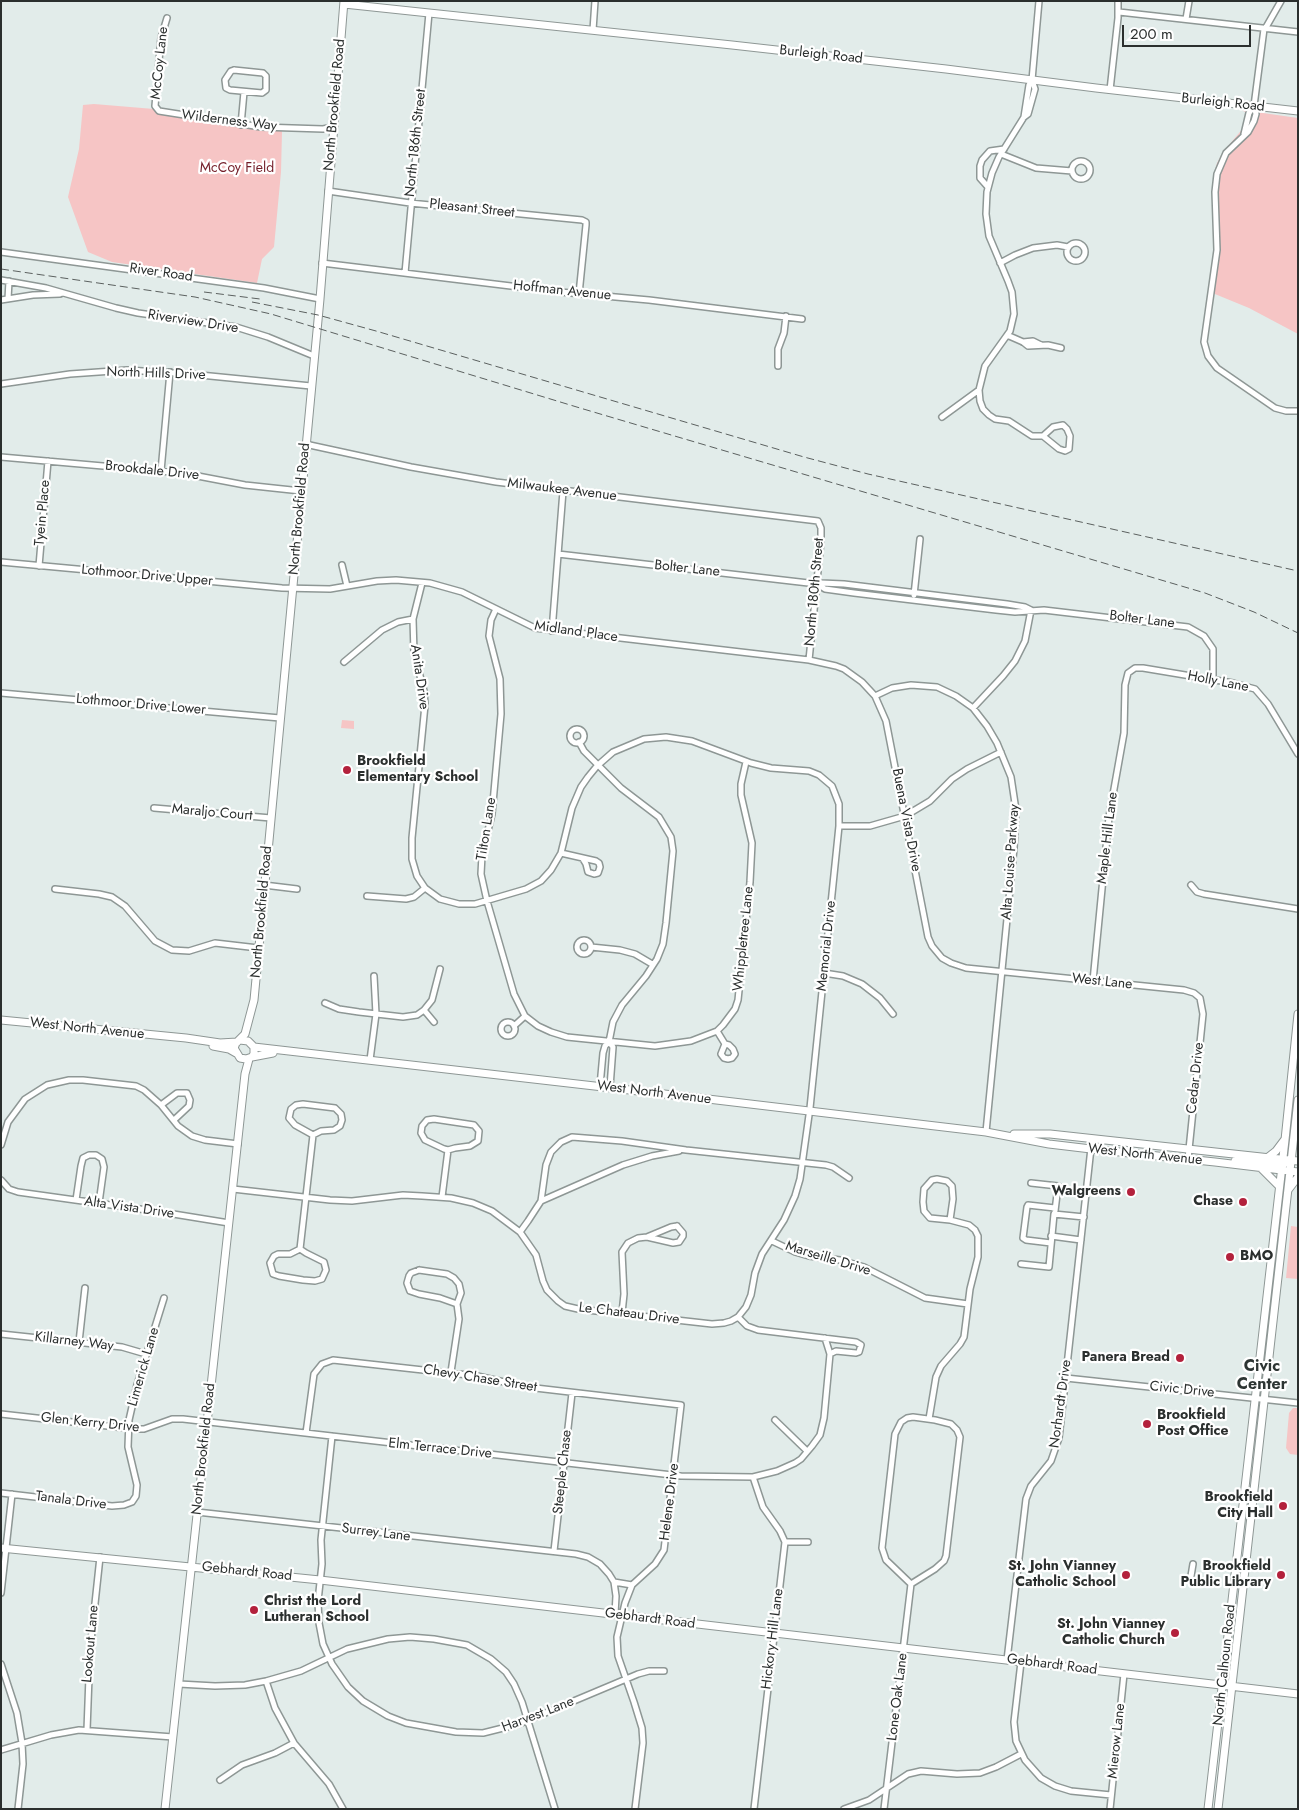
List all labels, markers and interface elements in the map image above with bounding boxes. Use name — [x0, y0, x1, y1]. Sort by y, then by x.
scale bar — [1124, 15, 1253, 47]
text: 200 m — [1130, 23, 1173, 45]
street label: McCoy Lane — [148, 26, 172, 100]
street label: North Brookfield Road — [321, 38, 349, 172]
street label: Burleigh Road — [778, 42, 864, 68]
street label: North 186th Street — [402, 88, 430, 198]
street label: Burleigh Road — [1180, 90, 1266, 116]
street label: Wilderness Way — [180, 107, 278, 135]
park label: McCoy Field — [200, 161, 274, 177]
street label: Pleasant Street — [429, 196, 515, 222]
street label: River Road — [128, 260, 194, 286]
street label: Hoffman Avenue — [512, 277, 612, 305]
street label: Riverview Drive — [146, 307, 240, 337]
street label: North Hills Drive — [106, 364, 206, 384]
street label: North Brookfield Road — [286, 442, 314, 576]
street label: Brookdale Drive — [104, 458, 200, 484]
street label: Milwaukee Avenue — [506, 475, 618, 505]
street label: Tyein Place — [32, 479, 54, 547]
street label: North 180th Street — [802, 537, 828, 647]
street label: Bolter Lane — [653, 557, 721, 581]
street label: Lothmoor Drive Upper — [81, 562, 213, 590]
street label: Bolter Lane — [1108, 608, 1176, 632]
street label: Midland Place — [533, 618, 619, 646]
street label: Anita Drive — [406, 643, 432, 711]
street label: Holly Lane — [1186, 668, 1250, 696]
street label: Lothmoor Drive Lower — [75, 691, 207, 719]
place label: Brookfield Elementary School — [357, 754, 478, 786]
marker: Brookfield Elementary School — [341, 764, 353, 776]
street label: Buena Vista Drive — [888, 767, 924, 873]
street label: Maple Hill Lane — [1094, 791, 1122, 885]
street label: Tilton Lane — [474, 796, 500, 862]
street label: Maraljo Court — [171, 801, 253, 825]
street label: Alta Louise Parkway — [999, 803, 1023, 921]
street label: North Brookfield Road — [248, 845, 276, 979]
street label: Whippletree Lane — [730, 886, 758, 992]
street label: Memorial Drive — [814, 900, 840, 992]
street label: West Lane — [1071, 970, 1133, 994]
street label: West North Avenue — [29, 1015, 145, 1043]
street label: Cedar Drive — [1184, 1041, 1208, 1115]
street label: West North Avenue — [596, 1078, 712, 1108]
street label: West North Avenue — [1087, 1141, 1203, 1169]
place label: Walgreens — [1052, 1184, 1121, 1200]
marker: Walgreens — [1125, 1186, 1137, 1198]
street label: Alta Vista Drive — [83, 1193, 175, 1223]
place label: Chase — [1193, 1194, 1233, 1210]
marker: Chase — [1237, 1196, 1249, 1208]
street label: Marseille Drive — [783, 1238, 873, 1280]
place label: BMO — [1240, 1249, 1273, 1265]
marker: BMO — [1224, 1251, 1236, 1263]
street label: Le Chateau Drive — [578, 1299, 680, 1329]
street label: Limerick Lane — [125, 1326, 163, 1408]
street label: Killarney Way — [34, 1329, 114, 1355]
place label: Panera Bread — [1082, 1350, 1170, 1366]
marker: Panera Bread — [1174, 1352, 1186, 1364]
district label: Civic Center — [1237, 1357, 1287, 1395]
street label: Norhardt Drive — [1046, 1359, 1076, 1449]
street label: Chevy Chase Street — [422, 1362, 538, 1396]
street label: Civic Drive — [1149, 1378, 1215, 1402]
street label: North Brookfield Road — [189, 1382, 219, 1516]
place label: Brookfield Post Office — [1157, 1408, 1229, 1440]
street label: Glen Kerry Drive — [40, 1409, 140, 1437]
marker: Brookfield Post Office — [1141, 1418, 1153, 1430]
street label: Steeple Chase — [550, 1429, 576, 1515]
street label: Elm Terrace Drive — [387, 1435, 493, 1463]
street label: Helene Drive — [657, 1462, 683, 1542]
street label: Tanala Drive — [35, 1488, 107, 1514]
place label: Brookfield City Hall — [1204, 1490, 1273, 1522]
marker: Brookfield City Hall — [1277, 1500, 1289, 1512]
street label: Surrey Lane — [341, 1520, 411, 1546]
street label: Gebhardt Road — [201, 1559, 293, 1585]
place label: St. John Vianney Catholic School — [1008, 1559, 1116, 1591]
place label: Brookfield Public Library — [1180, 1559, 1271, 1591]
marker: St. John Vianney Catholic School — [1120, 1569, 1132, 1581]
marker: Brookfield Public Library — [1275, 1569, 1287, 1581]
street label: Hickory Hill Lane — [758, 1588, 788, 1690]
place label: Christ the Lord Lutheran School — [264, 1594, 369, 1626]
marker: Christ the Lord Lutheran School — [248, 1604, 260, 1616]
street label: North Calhoun Road — [1210, 1604, 1240, 1726]
street label: Lookout Lane — [79, 1605, 103, 1683]
street label: Gebhardt Road — [604, 1605, 696, 1633]
place label: St. John Vianney Catholic Church — [1057, 1617, 1165, 1650]
marker: St. John Vianney Catholic Church — [1169, 1627, 1181, 1639]
street label: Gebhardt Road — [1006, 1651, 1098, 1679]
street label: Lone Oak Lane — [884, 1652, 912, 1742]
street label: Harvest Lane — [500, 1694, 576, 1736]
street label: Mierow Lane — [1105, 1703, 1129, 1779]

